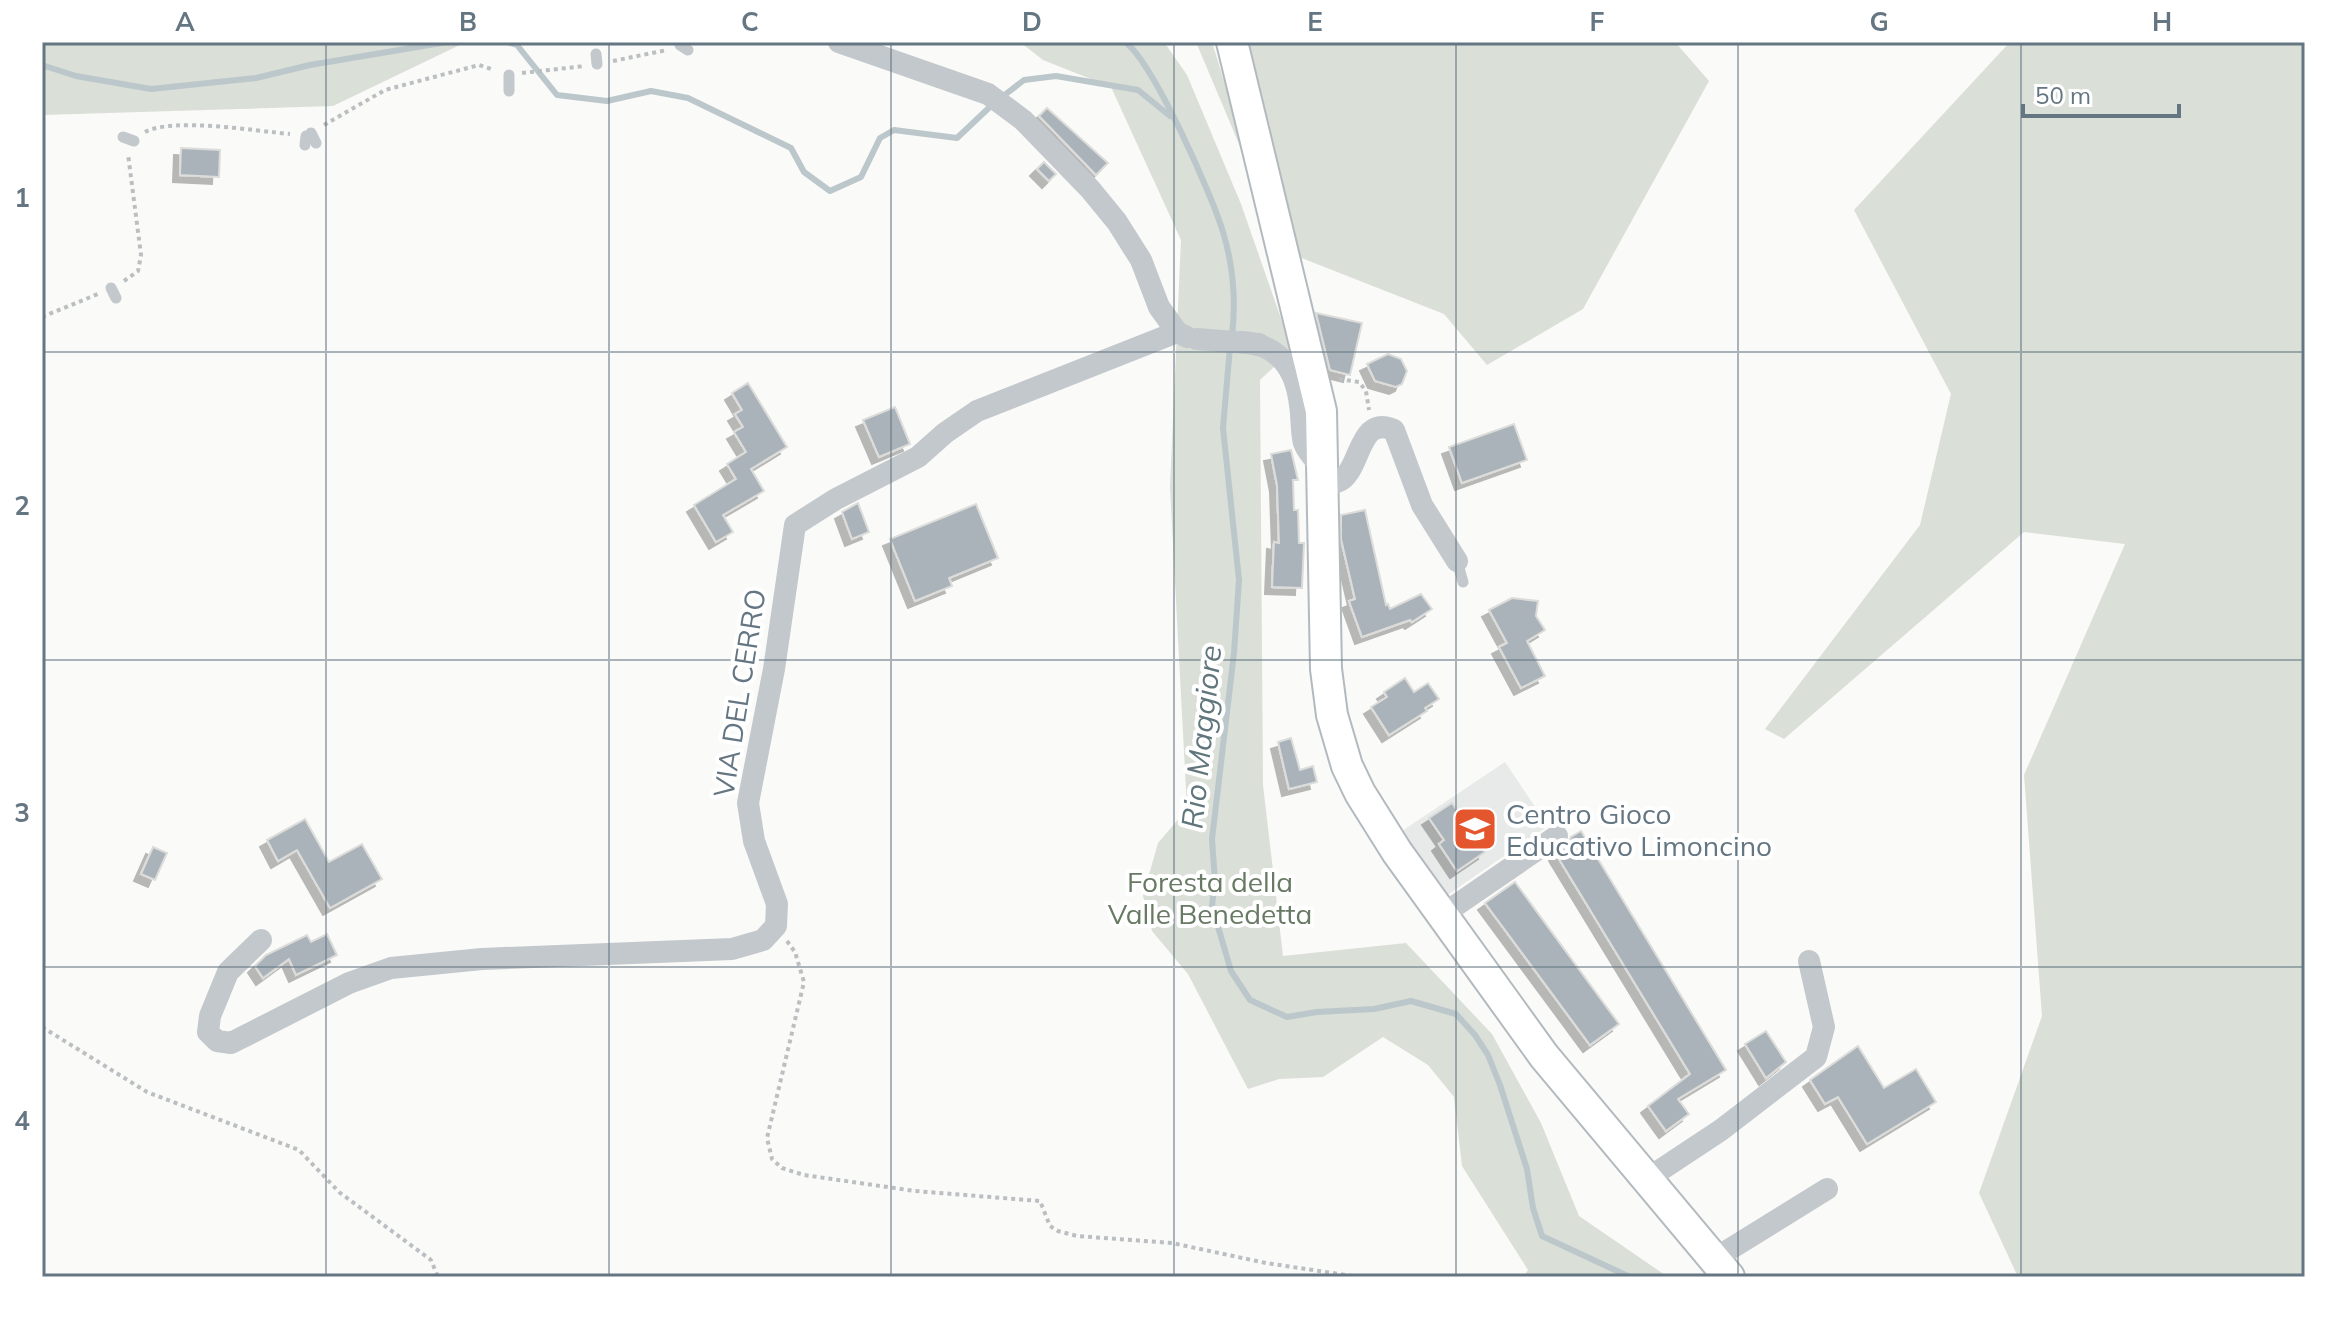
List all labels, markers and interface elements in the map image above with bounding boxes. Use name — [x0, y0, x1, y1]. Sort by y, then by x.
text: A — [175, 5, 195, 38]
text: B — [459, 5, 477, 38]
text: C — [741, 5, 759, 38]
text: D — [1022, 5, 1042, 38]
text: E — [1307, 5, 1323, 38]
text: F — [1590, 5, 1605, 38]
text: G — [1869, 5, 1889, 38]
text: H — [2152, 5, 2172, 38]
scale bar — [2023, 68, 2179, 118]
text: 50 m — [2035, 80, 2091, 110]
text: 1 — [14, 181, 30, 214]
text: 2 — [14, 489, 30, 522]
street label: VIA DEL CERRO — [705, 586, 773, 800]
water label: Rio Maggiore — [1172, 643, 1230, 831]
text: 3 — [14, 796, 30, 829]
place label: Centro Gioco Educativo Limoncino — [1506, 796, 1772, 863]
school or university icon: Centro Gioco Educativo Limoncino — [1451, 805, 1499, 853]
park label: Foresta della Valle Benedetta — [1108, 864, 1312, 931]
text: 4 — [14, 1104, 30, 1137]

